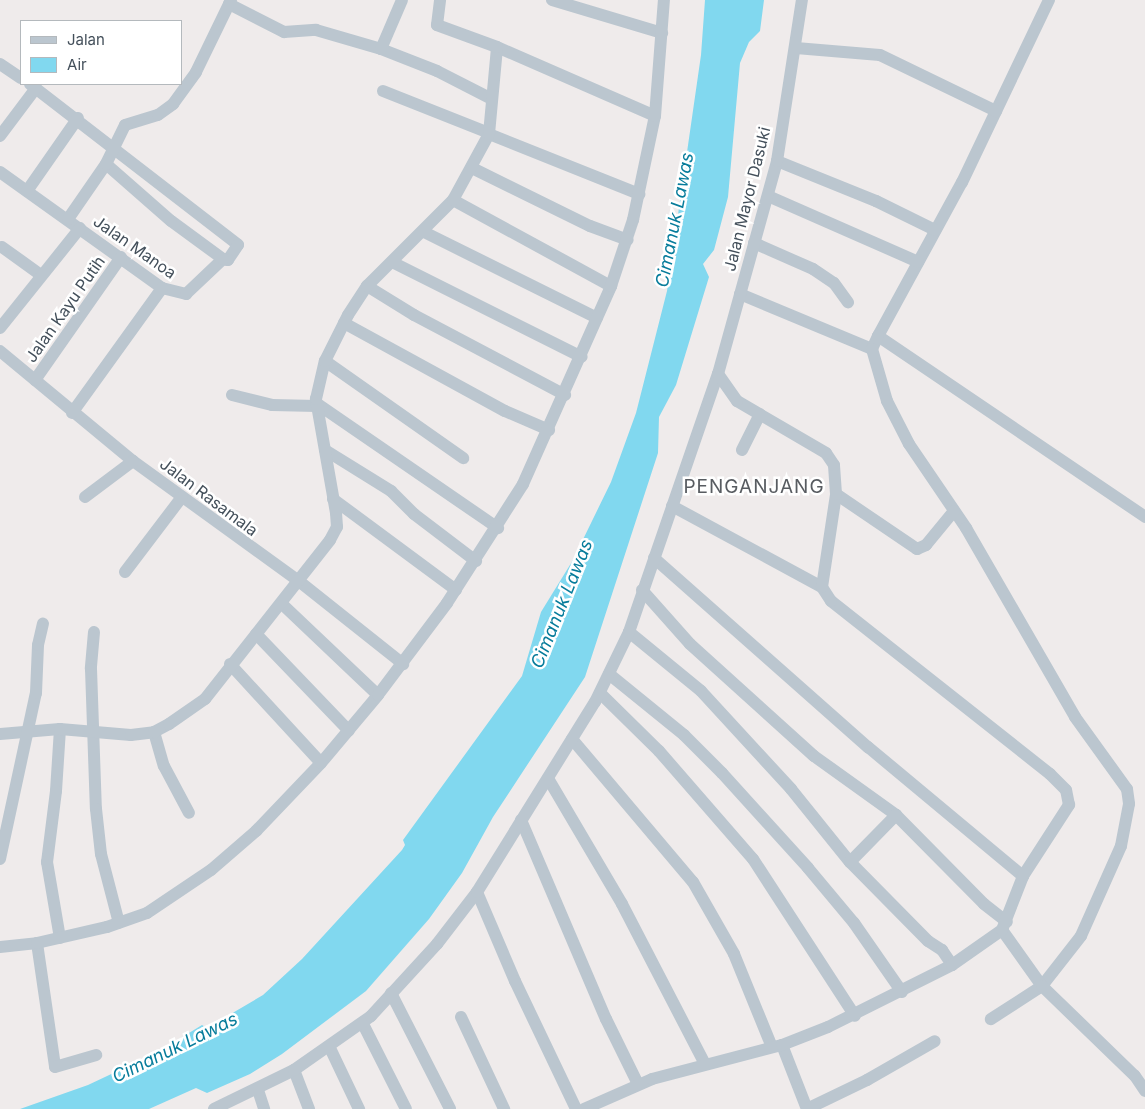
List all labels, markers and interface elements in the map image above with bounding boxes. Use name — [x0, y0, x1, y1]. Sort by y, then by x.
legend — [20, 20, 182, 85]
text: Jalan — [67, 30, 105, 49]
text: Air — [67, 55, 87, 74]
street label: Jalan Mayor Dasuki — [720, 125, 774, 273]
water label: Cimanuk Lawas — [651, 151, 699, 289]
street label: Jalan Manoa — [90, 211, 180, 283]
street label: Jalan Kayu Putih — [21, 252, 109, 366]
street label: Jalan Rasamala — [156, 454, 262, 540]
district label: PENGANJANG — [682, 476, 826, 498]
water label: Cimanuk Lawas — [526, 537, 598, 671]
water label: Cimanuk Lawas — [109, 1008, 241, 1088]

